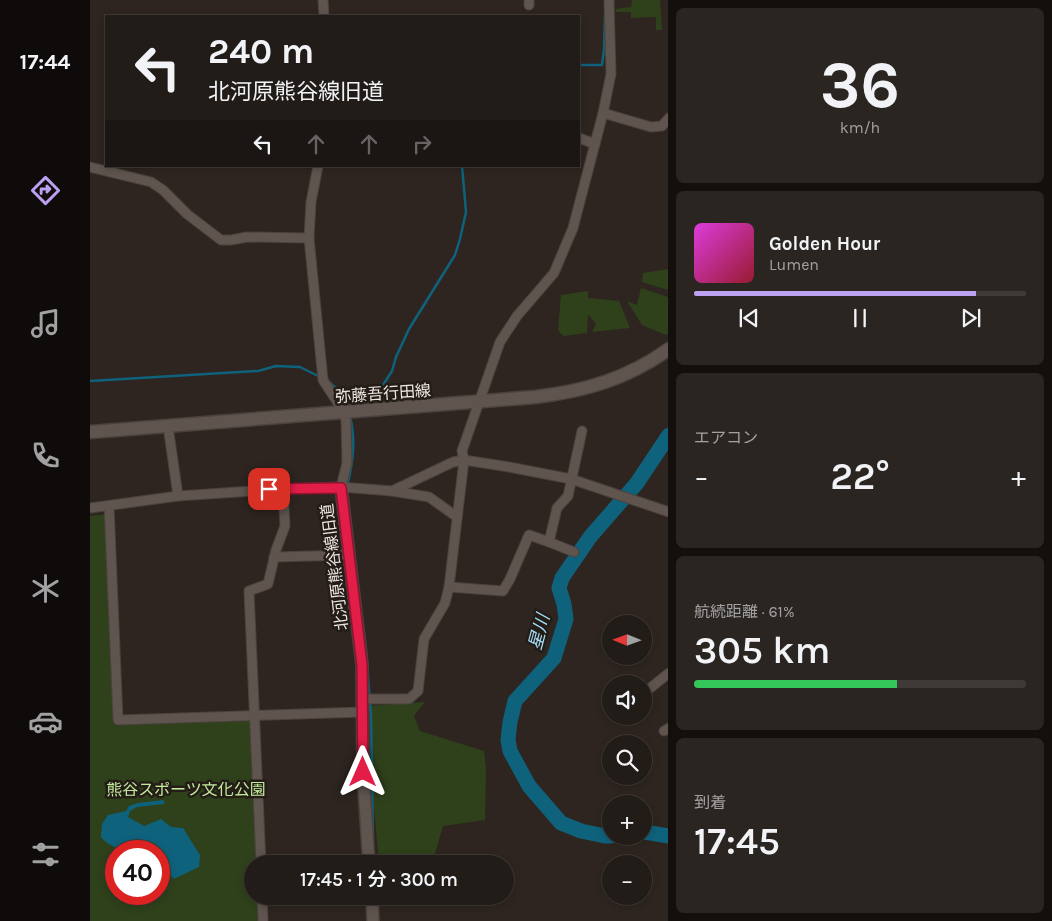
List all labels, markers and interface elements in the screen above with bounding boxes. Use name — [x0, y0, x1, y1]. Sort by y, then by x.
text: 240 m — [208, 31, 314, 72]
icon: left — [125, 35, 190, 100]
text: 36 — [820, 47, 900, 123]
text: 17:44 — [20, 49, 70, 75]
text: 北河原熊谷線旧道 — [208, 79, 384, 105]
text: km/h — [840, 118, 880, 137]
icon: left — [249, 130, 277, 158]
icon: ahead — [302, 130, 330, 158]
icon: ahead — [355, 130, 383, 158]
icon: right — [408, 130, 436, 158]
icon: directions — [28, 173, 63, 208]
text: Golden Hour — [769, 233, 880, 255]
text: Lumen — [769, 255, 819, 274]
icon: previous — [735, 304, 763, 332]
icon: pause — [846, 304, 874, 332]
icon: next — [957, 304, 985, 332]
icon: music — [28, 306, 63, 341]
street label: 弥藤吾行田線 — [334, 381, 432, 406]
text: エアコン — [694, 428, 758, 447]
icon: phone — [28, 438, 63, 473]
text: 22° — [830, 454, 890, 499]
text: − — [694, 460, 709, 493]
text: + — [1011, 460, 1026, 493]
pin — [248, 468, 290, 510]
icon: arrive — [255, 475, 283, 503]
street label: 北河原熊谷線旧道 — [317, 502, 352, 632]
icon: climate — [28, 571, 63, 606]
text: 航続距離 · 61% — [694, 602, 795, 621]
water label: 星川 — [524, 610, 555, 652]
north arrow — [602, 615, 652, 665]
map controls — [602, 615, 652, 905]
text: 305 km — [694, 628, 830, 673]
button: sound — [602, 675, 652, 725]
icon: car — [28, 704, 63, 739]
button: search — [602, 735, 652, 785]
position arrow — [336, 745, 388, 797]
park label: 熊谷スポーツ文化公園 — [106, 780, 266, 799]
text: 到着 — [694, 793, 726, 812]
button: + — [602, 795, 652, 845]
text: 17:45 — [694, 819, 780, 864]
icon: filters — [28, 837, 63, 872]
speed limit sign: 40 — [105, 840, 170, 905]
button: − — [602, 855, 652, 905]
text: 17:45 · 1 分 · 300 m — [300, 869, 458, 891]

